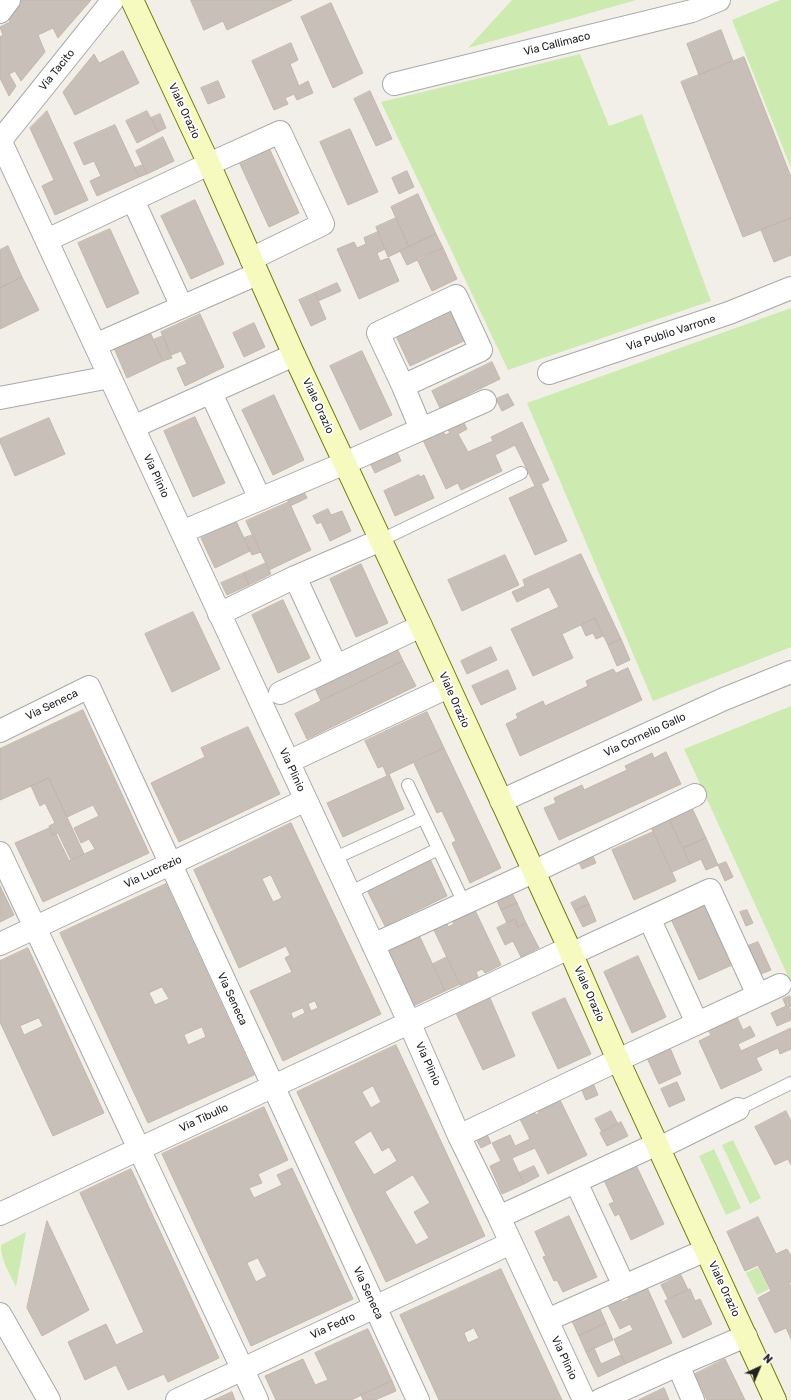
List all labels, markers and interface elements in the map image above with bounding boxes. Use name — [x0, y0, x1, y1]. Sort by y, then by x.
street label: Via Callimaco — [522, 29, 592, 59]
street label: Via Tacito — [36, 47, 78, 93]
street label: Viale Orazio — [165, 81, 203, 141]
street label: Via Publio Varrone — [625, 312, 717, 354]
street label: Viale Orazio — [299, 376, 337, 436]
street label: Via Plinio — [140, 452, 172, 500]
street label: Viale Orazio — [436, 670, 472, 730]
street label: Via Seneca — [24, 687, 80, 723]
street label: Via Cornelio Gallo — [602, 710, 688, 760]
street label: Via Plinio — [276, 746, 308, 794]
street label: Via Lucrezio — [122, 853, 184, 891]
street label: Viale Orazio — [571, 964, 607, 1024]
street label: Via Seneca — [214, 971, 250, 1027]
street label: Via Plinio — [412, 1040, 444, 1088]
street label: Via Tibullo — [177, 1101, 231, 1135]
street label: Viale Orazio — [705, 1259, 743, 1319]
street label: Via Seneca — [350, 1265, 386, 1321]
street label: Via Fedro — [308, 1310, 358, 1342]
street label: Via Plinio — [548, 1334, 580, 1382]
north arrow — [739, 1348, 779, 1388]
text: N — [760, 1352, 775, 1366]

